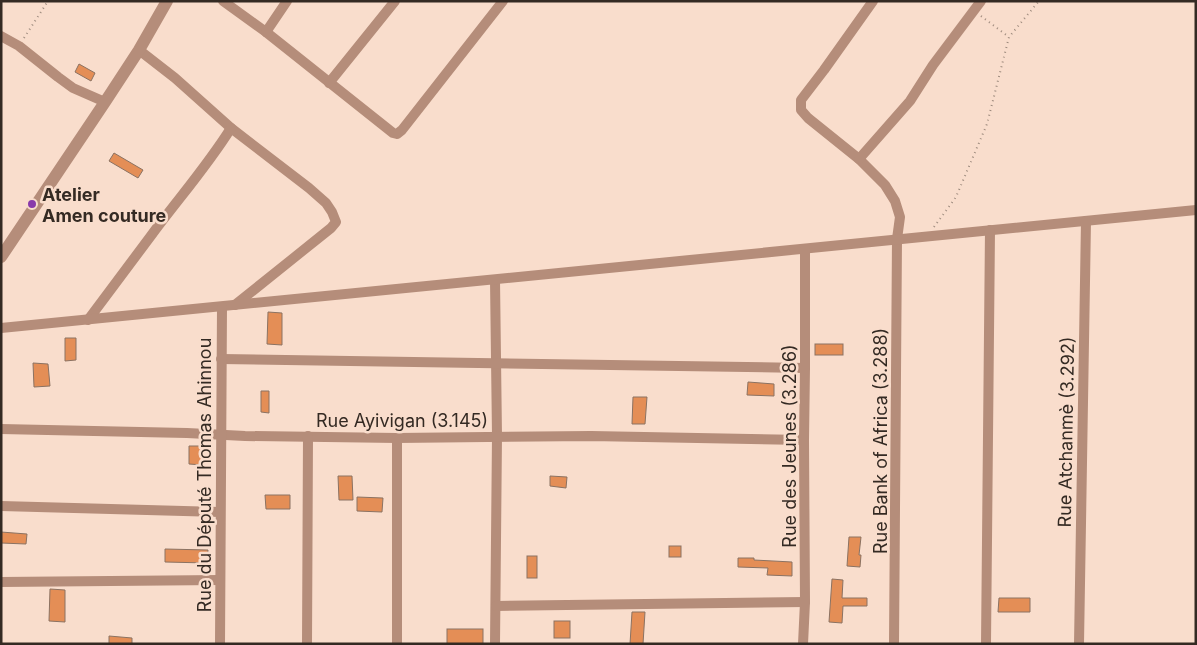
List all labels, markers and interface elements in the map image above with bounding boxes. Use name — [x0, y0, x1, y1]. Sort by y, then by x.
place label: Atelier Amen couture — [42, 184, 167, 226]
marker: Atelier Amen couture — [26, 198, 38, 210]
street label: Rue Bank of Africa (3.288) — [870, 328, 891, 554]
street label: Rue Atchanmè (3.292) — [1054, 336, 1078, 528]
street label: Rue du Député Thomas Ahinnou — [194, 338, 215, 612]
street label: Rue des Jeunes (3.286) — [779, 344, 800, 548]
street label: Rue Ayivigan (3.145) — [316, 410, 488, 431]

